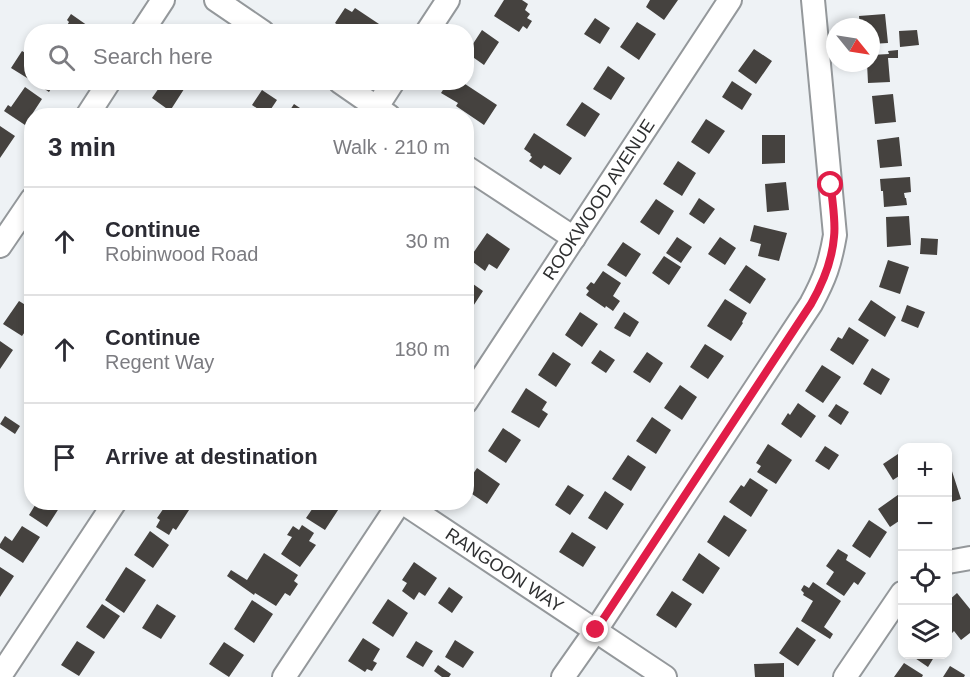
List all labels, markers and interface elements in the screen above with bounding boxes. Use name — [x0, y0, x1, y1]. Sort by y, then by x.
north arrow — [826, 18, 880, 72]
search box — [24, 24, 474, 90]
icon: search — [45, 41, 78, 74]
text: Search here — [93, 44, 213, 69]
street label: ROOKWOOD AVENUE — [539, 116, 659, 284]
text: 3 min — [48, 132, 116, 162]
text: Walk · 210 m — [333, 136, 450, 158]
route start — [817, 171, 843, 197]
text: Continue — [105, 217, 200, 242]
icon: ahead — [48, 225, 81, 258]
text: 30 m — [406, 230, 450, 252]
text: Robinwood Road — [105, 243, 258, 265]
text: Continue — [105, 325, 200, 350]
icon: ahead — [48, 333, 81, 366]
text: 180 m — [394, 338, 450, 360]
text: Regent Way — [105, 351, 214, 373]
icon: arrive — [48, 441, 81, 474]
map controls — [898, 443, 952, 659]
button: + — [898, 443, 952, 497]
text: Arrive at destination — [105, 444, 318, 469]
button: − — [898, 497, 952, 551]
street label: RANGOON WAY — [442, 524, 567, 616]
button: locate — [898, 551, 952, 605]
button: layers — [898, 605, 952, 659]
route end — [582, 616, 608, 642]

